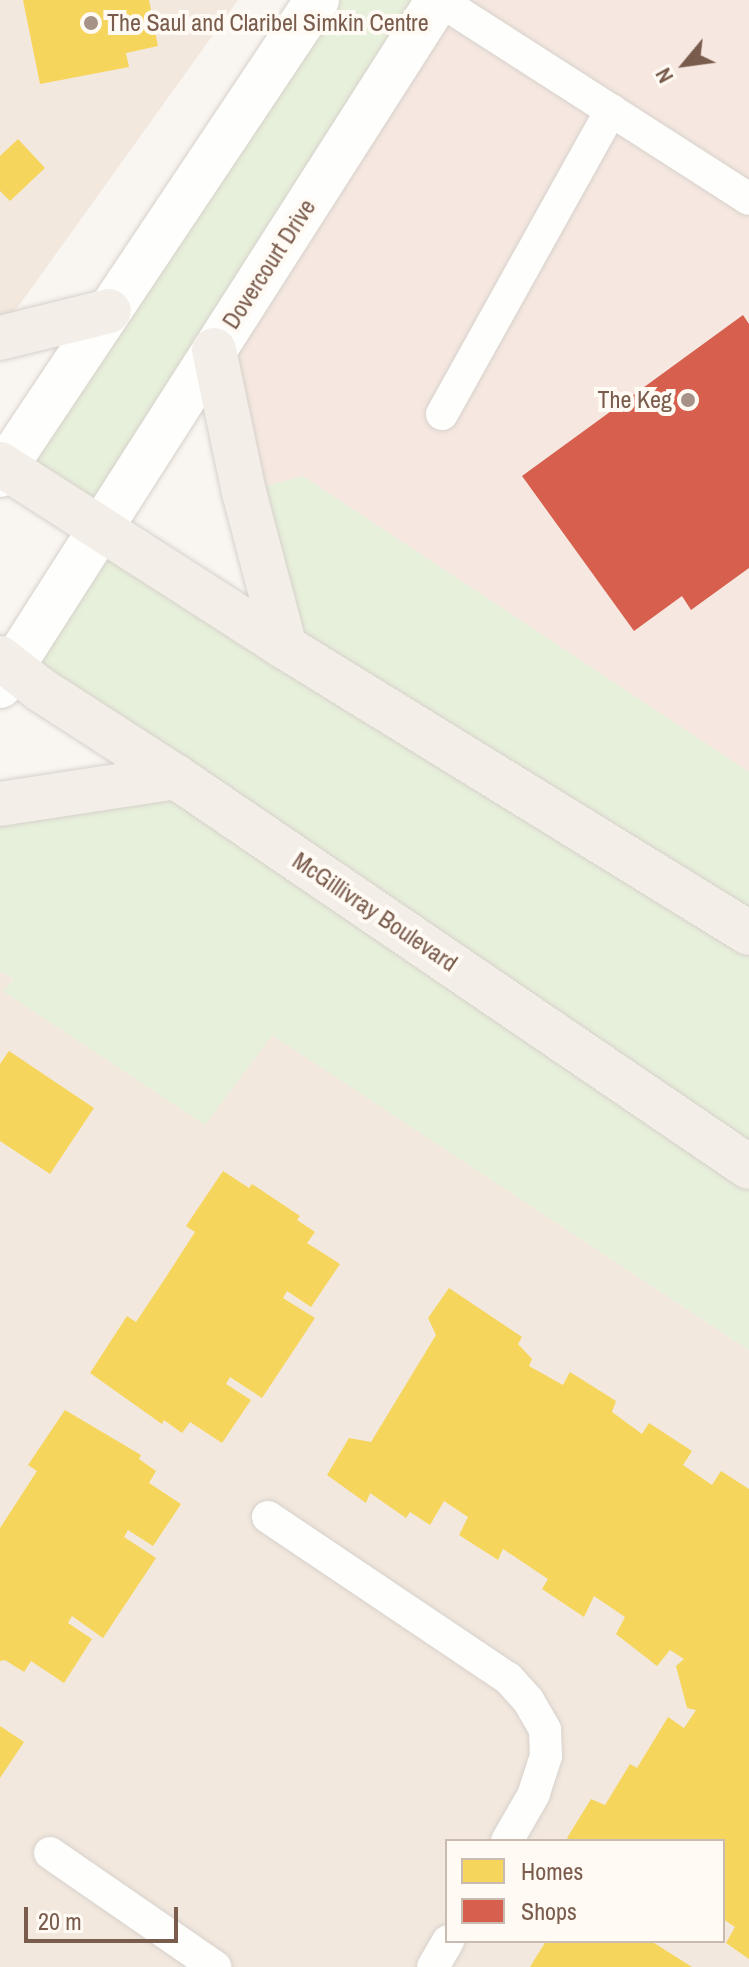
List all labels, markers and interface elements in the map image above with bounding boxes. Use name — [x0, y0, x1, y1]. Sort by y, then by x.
place label: The Saul and Claribel Simkin Centre — [107, 9, 429, 37]
marker: The Saul and Claribel Simkin Centre — [82, 14, 100, 32]
north arrow — [645, 24, 725, 104]
text: N — [648, 63, 680, 89]
street label: Dovercourt Drive — [216, 194, 322, 334]
place label: The Keg — [598, 386, 672, 414]
marker: The Keg — [679, 391, 697, 409]
street label: McGillivray Boulevard — [287, 846, 463, 978]
legend — [445, 1839, 725, 1943]
text: Homes — [521, 1855, 583, 1887]
scale bar — [28, 1891, 182, 1941]
text: Shops — [521, 1895, 577, 1927]
text: 20 m — [38, 1905, 82, 1937]

